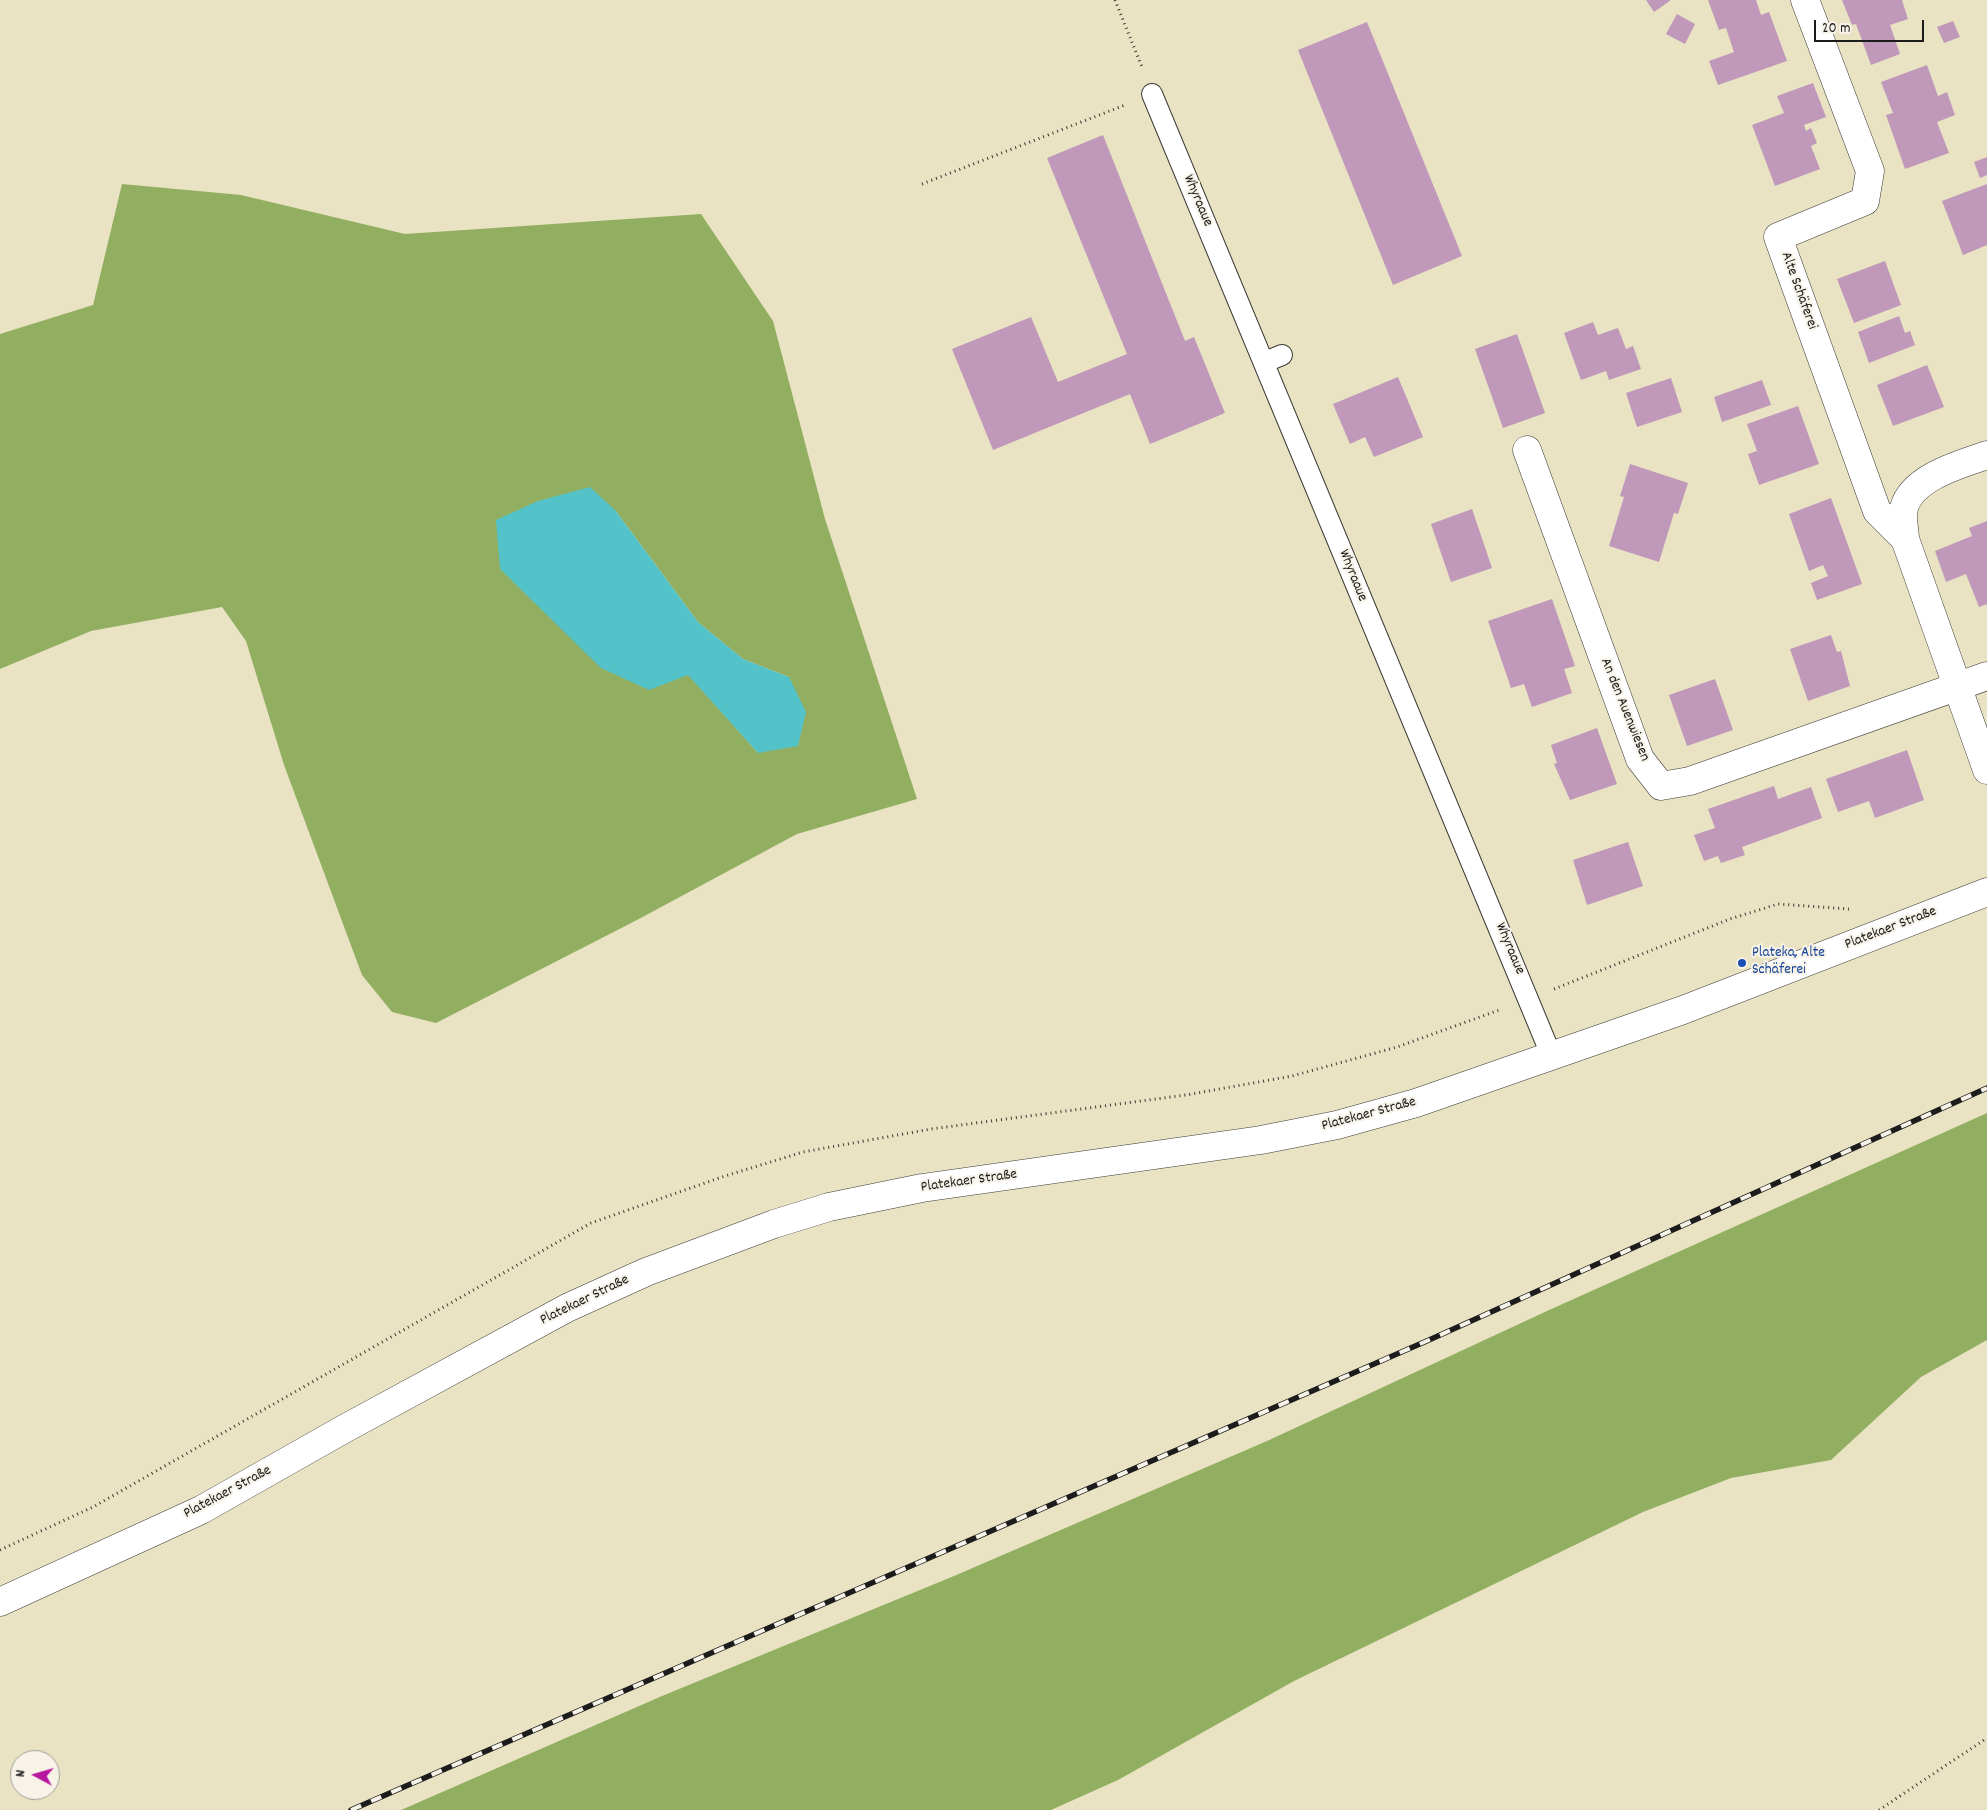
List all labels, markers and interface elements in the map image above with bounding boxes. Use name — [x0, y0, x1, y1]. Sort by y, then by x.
scale bar — [1817, 10, 1927, 42]
text: 20 m — [1822, 18, 1850, 40]
street label: Whyraaue — [1178, 173, 1216, 229]
street label: Alte Schäferei — [1776, 250, 1820, 332]
street label: Whyraaue — [1333, 547, 1371, 605]
street label: An den Auenwiesen — [1595, 656, 1653, 764]
street label: Platekaer Straße — [1843, 903, 1939, 955]
street label: Whyraaue — [1490, 921, 1528, 977]
place label: Plateka, Alte Schäferei — [1752, 945, 1825, 980]
marker: Plateka, Alte Schäferei — [1736, 957, 1748, 969]
street label: Platekaer Straße — [1320, 1094, 1418, 1136]
street label: Platekaer Straße — [920, 1166, 1018, 1198]
street label: Platekaer Straße — [538, 1272, 632, 1330]
street label: Platekaer Straße — [181, 1462, 275, 1524]
north arrow — [10, 1750, 60, 1800]
text: N — [11, 1769, 31, 1778]

